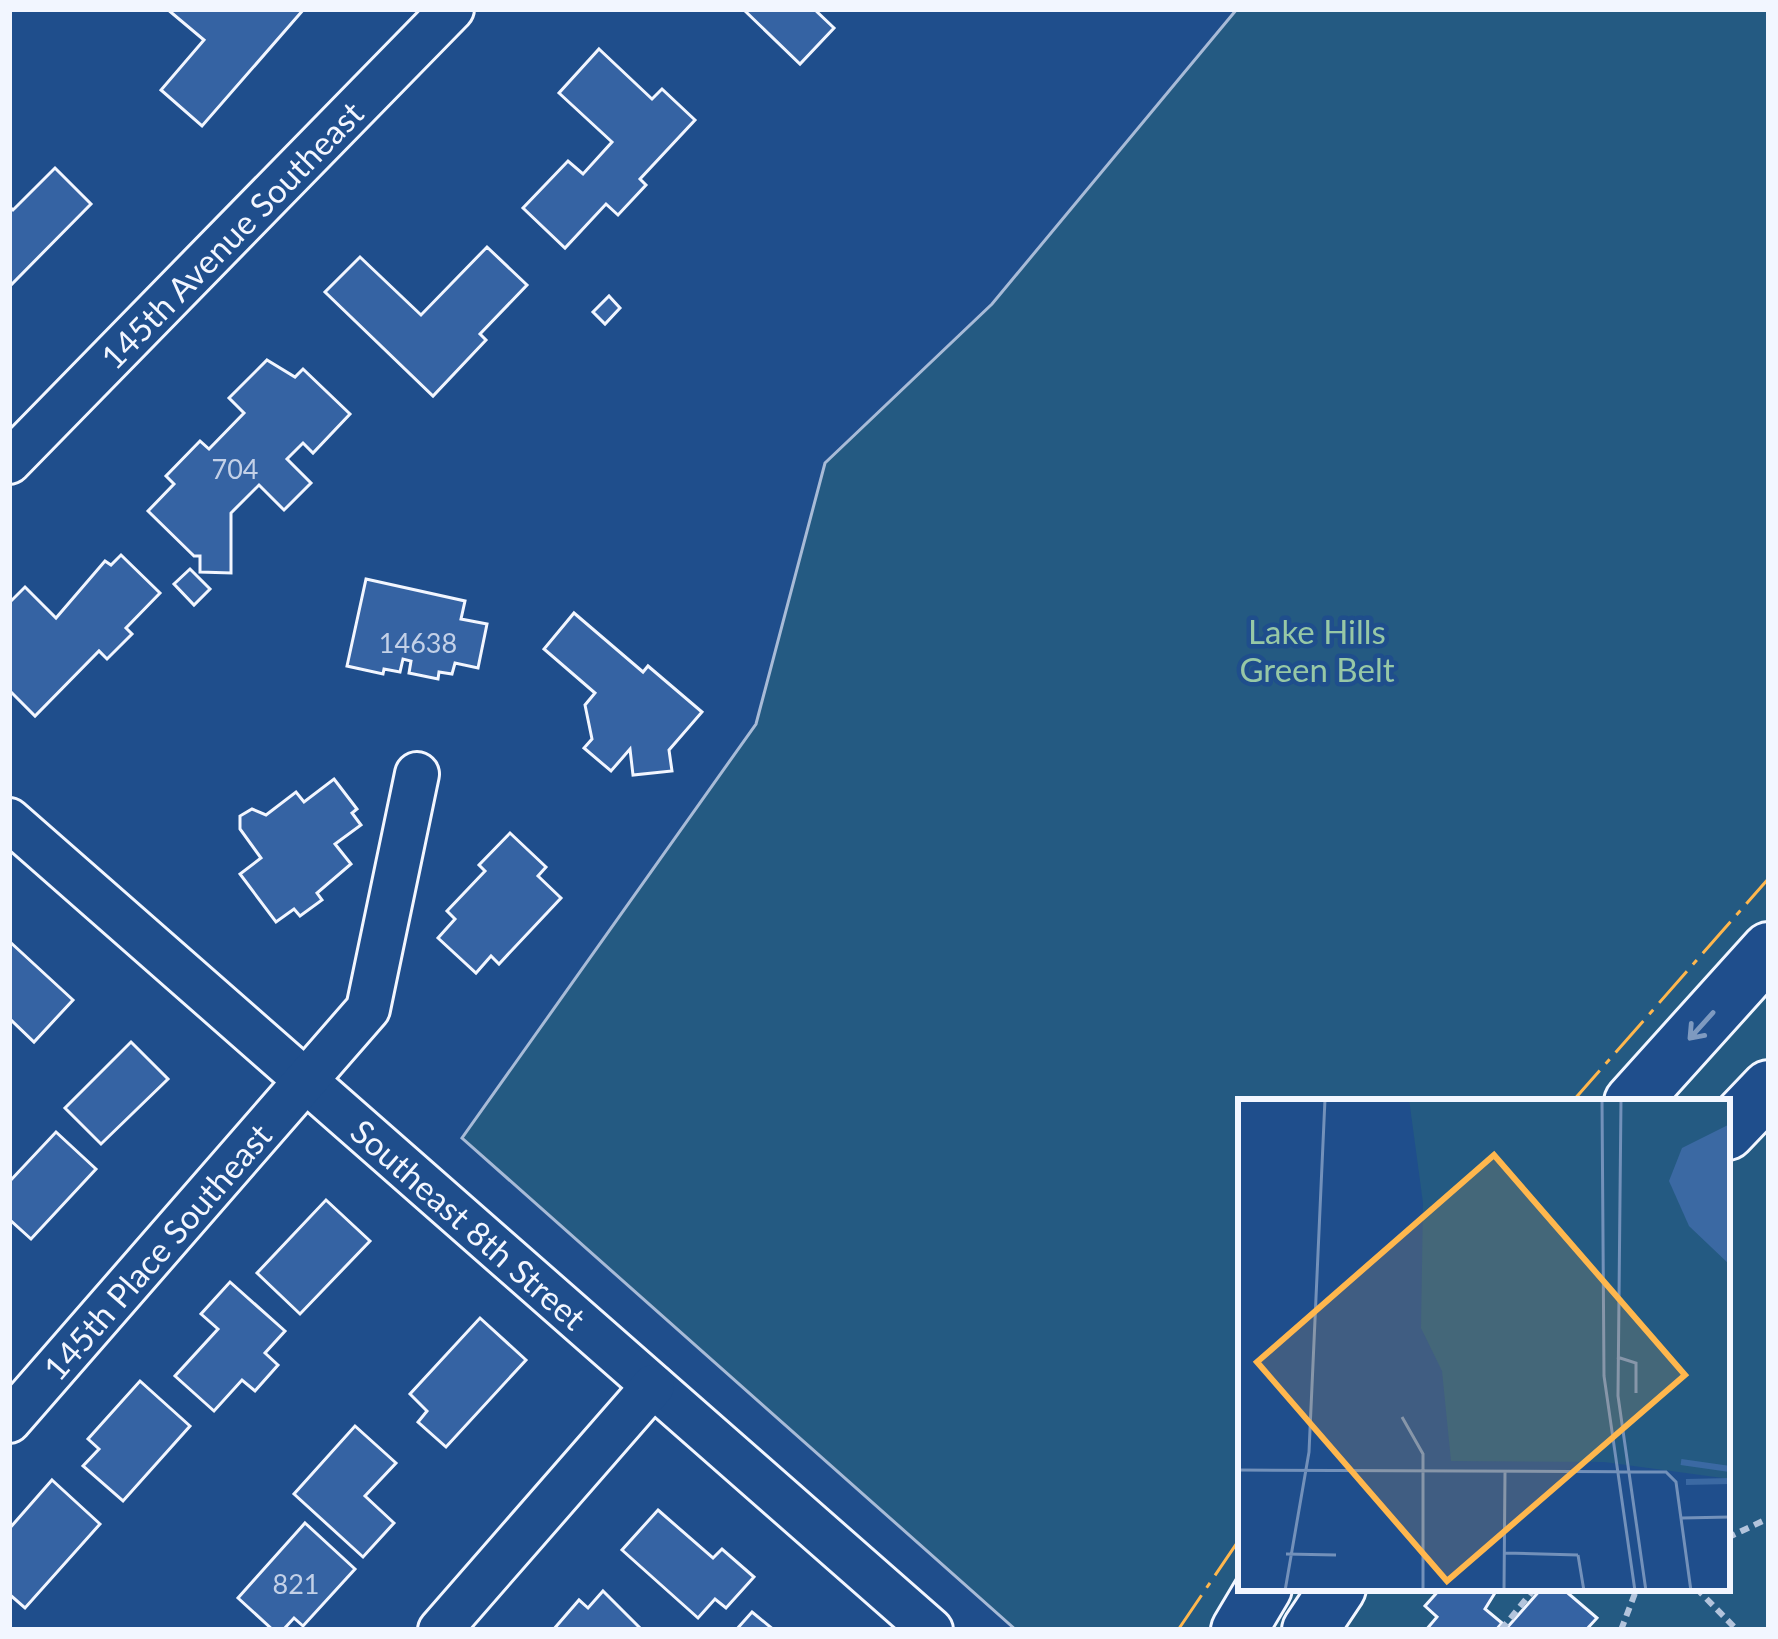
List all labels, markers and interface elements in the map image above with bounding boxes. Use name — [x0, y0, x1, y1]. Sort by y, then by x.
street label: 145th Avenue Southeast — [92, 93, 371, 377]
house number: 704 — [212, 452, 258, 485]
park label: Lake Hills Green Belt — [1239, 611, 1395, 689]
house number: 14638 — [379, 626, 457, 659]
one-way arrow — [1688, 1010, 1715, 1041]
inset map — [1238, 1099, 1730, 1591]
street label: Southeast 8th Street — [343, 1110, 594, 1338]
street label: 145th Place Southeast — [34, 1115, 279, 1388]
house number: 821 — [273, 1567, 319, 1600]

